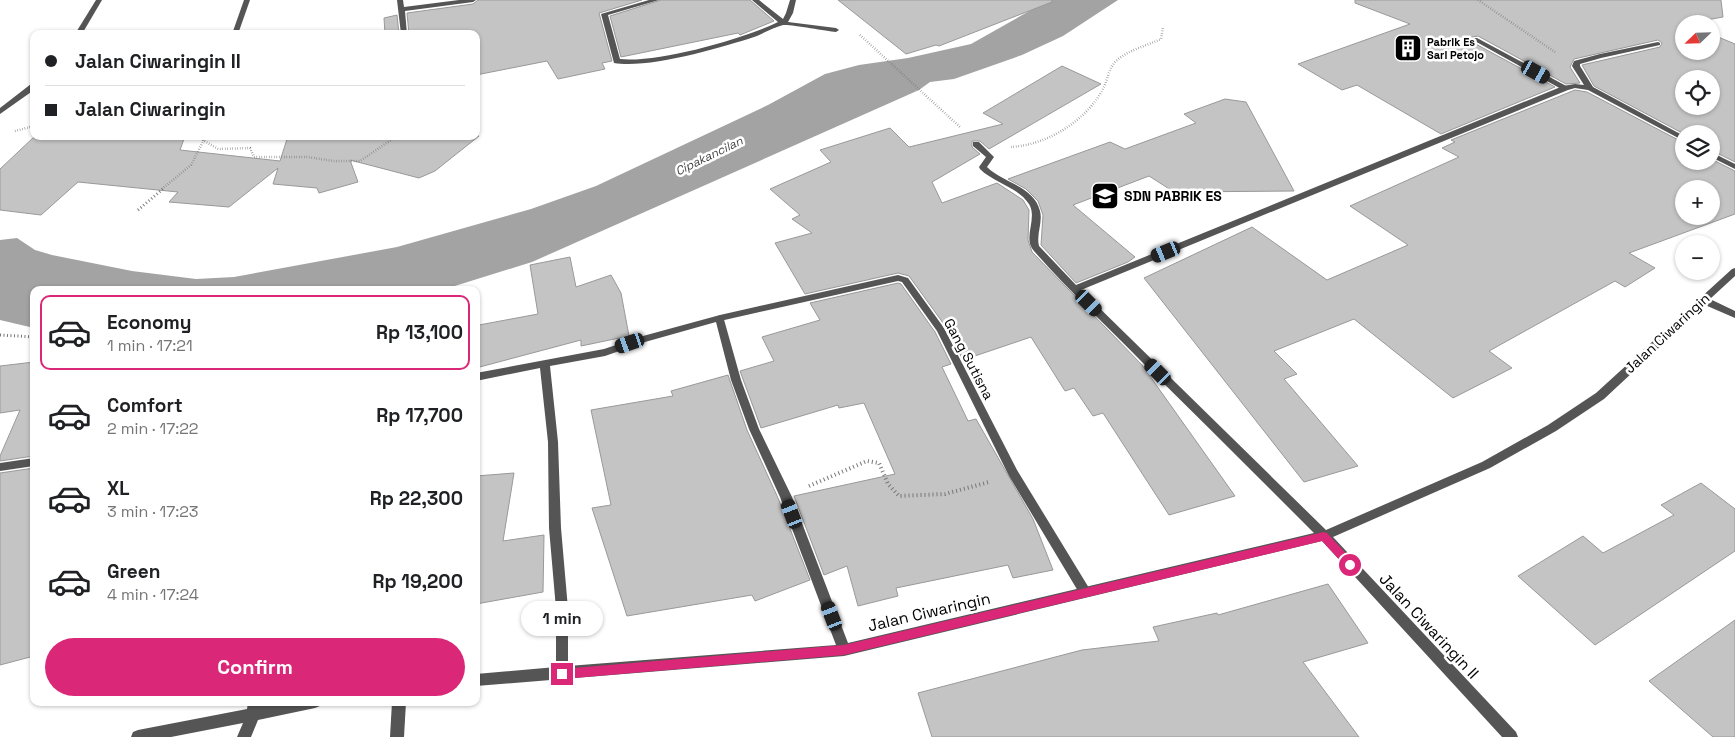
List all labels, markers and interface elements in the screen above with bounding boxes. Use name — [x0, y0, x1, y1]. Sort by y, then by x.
north arrow — [1675, 15, 1720, 60]
map controls — [1675, 15, 1720, 280]
building icon: Pabrik Es Sari Petojo — [1393, 33, 1423, 63]
place label: Pabrik Es Sari Petojo — [1427, 35, 1484, 62]
text: Jalan Ciwaringin II — [75, 49, 241, 74]
car — [1519, 58, 1552, 86]
button: locate — [1675, 70, 1720, 115]
text: Jalan Ciwaringin — [75, 97, 226, 122]
button: layers — [1675, 125, 1720, 170]
water label: Cipakancilan — [673, 132, 746, 179]
button: + — [1675, 180, 1720, 225]
school or university icon: SDN PABRIK ES — [1090, 181, 1120, 211]
place label: SDN PABRIK ES — [1124, 187, 1222, 205]
button: − — [1675, 235, 1720, 280]
car — [1149, 239, 1182, 265]
car — [1073, 287, 1104, 319]
street label: Jalan Ciwaringin — [1621, 289, 1713, 377]
icon: car — [47, 310, 92, 355]
text: Economy — [107, 310, 191, 335]
street label: Gang Sutisna — [940, 315, 998, 403]
text: Rp 13,100 — [376, 320, 463, 345]
car — [613, 331, 646, 355]
text: 1 min · 17:21 — [107, 335, 193, 356]
car — [1142, 356, 1173, 388]
icon: car — [47, 393, 92, 438]
text: Comfort — [107, 393, 183, 418]
text: Rp 17,700 — [376, 403, 463, 428]
text: 2 min · 17:22 — [107, 418, 199, 439]
icon: car — [47, 476, 92, 521]
text: XL — [107, 476, 130, 501]
text: Rp 22,300 — [370, 486, 463, 511]
car — [779, 497, 804, 531]
text: 3 min · 17:23 — [107, 501, 199, 522]
route start — [1339, 554, 1361, 576]
icon: car — [47, 559, 92, 604]
text: Green — [107, 559, 160, 584]
text: Rp 19,200 — [372, 569, 463, 594]
street label: Jalan Ciwaringin II — [1375, 569, 1483, 683]
text: 4 min · 17:24 — [107, 584, 199, 605]
street label: Jalan Ciwaringin — [866, 588, 992, 636]
car — [819, 599, 844, 633]
callout: 1 min — [521, 602, 603, 636]
text: 1 min — [542, 608, 582, 629]
button: Confirm — [45, 638, 465, 696]
route end — [551, 663, 573, 685]

